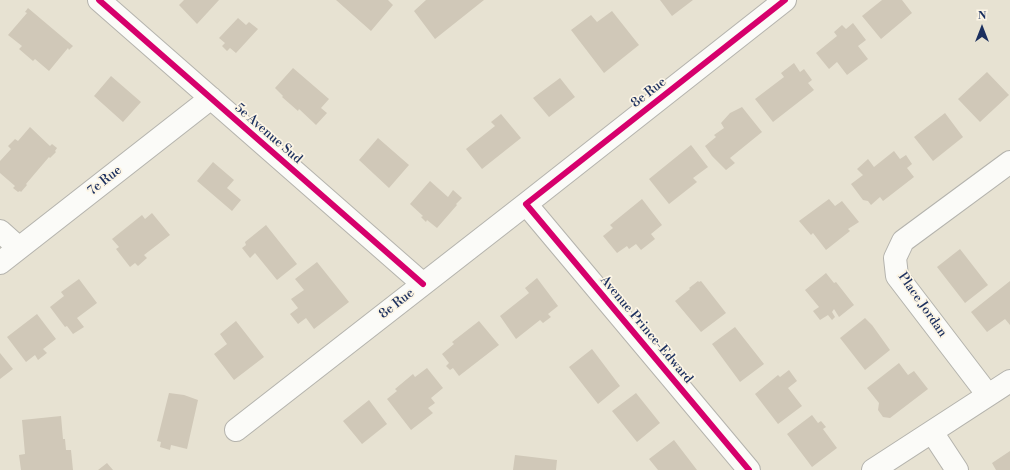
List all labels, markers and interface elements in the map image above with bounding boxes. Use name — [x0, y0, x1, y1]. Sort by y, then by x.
north arrow — [962, 8, 1002, 48]
text: N — [978, 9, 986, 23]
street label: 8e Rue — [628, 74, 670, 112]
street label: 5e Avenue Sud — [231, 100, 305, 168]
street label: 7e Rue — [85, 163, 125, 199]
street label: Place Jordan — [894, 270, 950, 340]
street label: Avenue Prince-Edward — [596, 273, 696, 387]
street label: 8e Rue — [376, 285, 418, 323]

